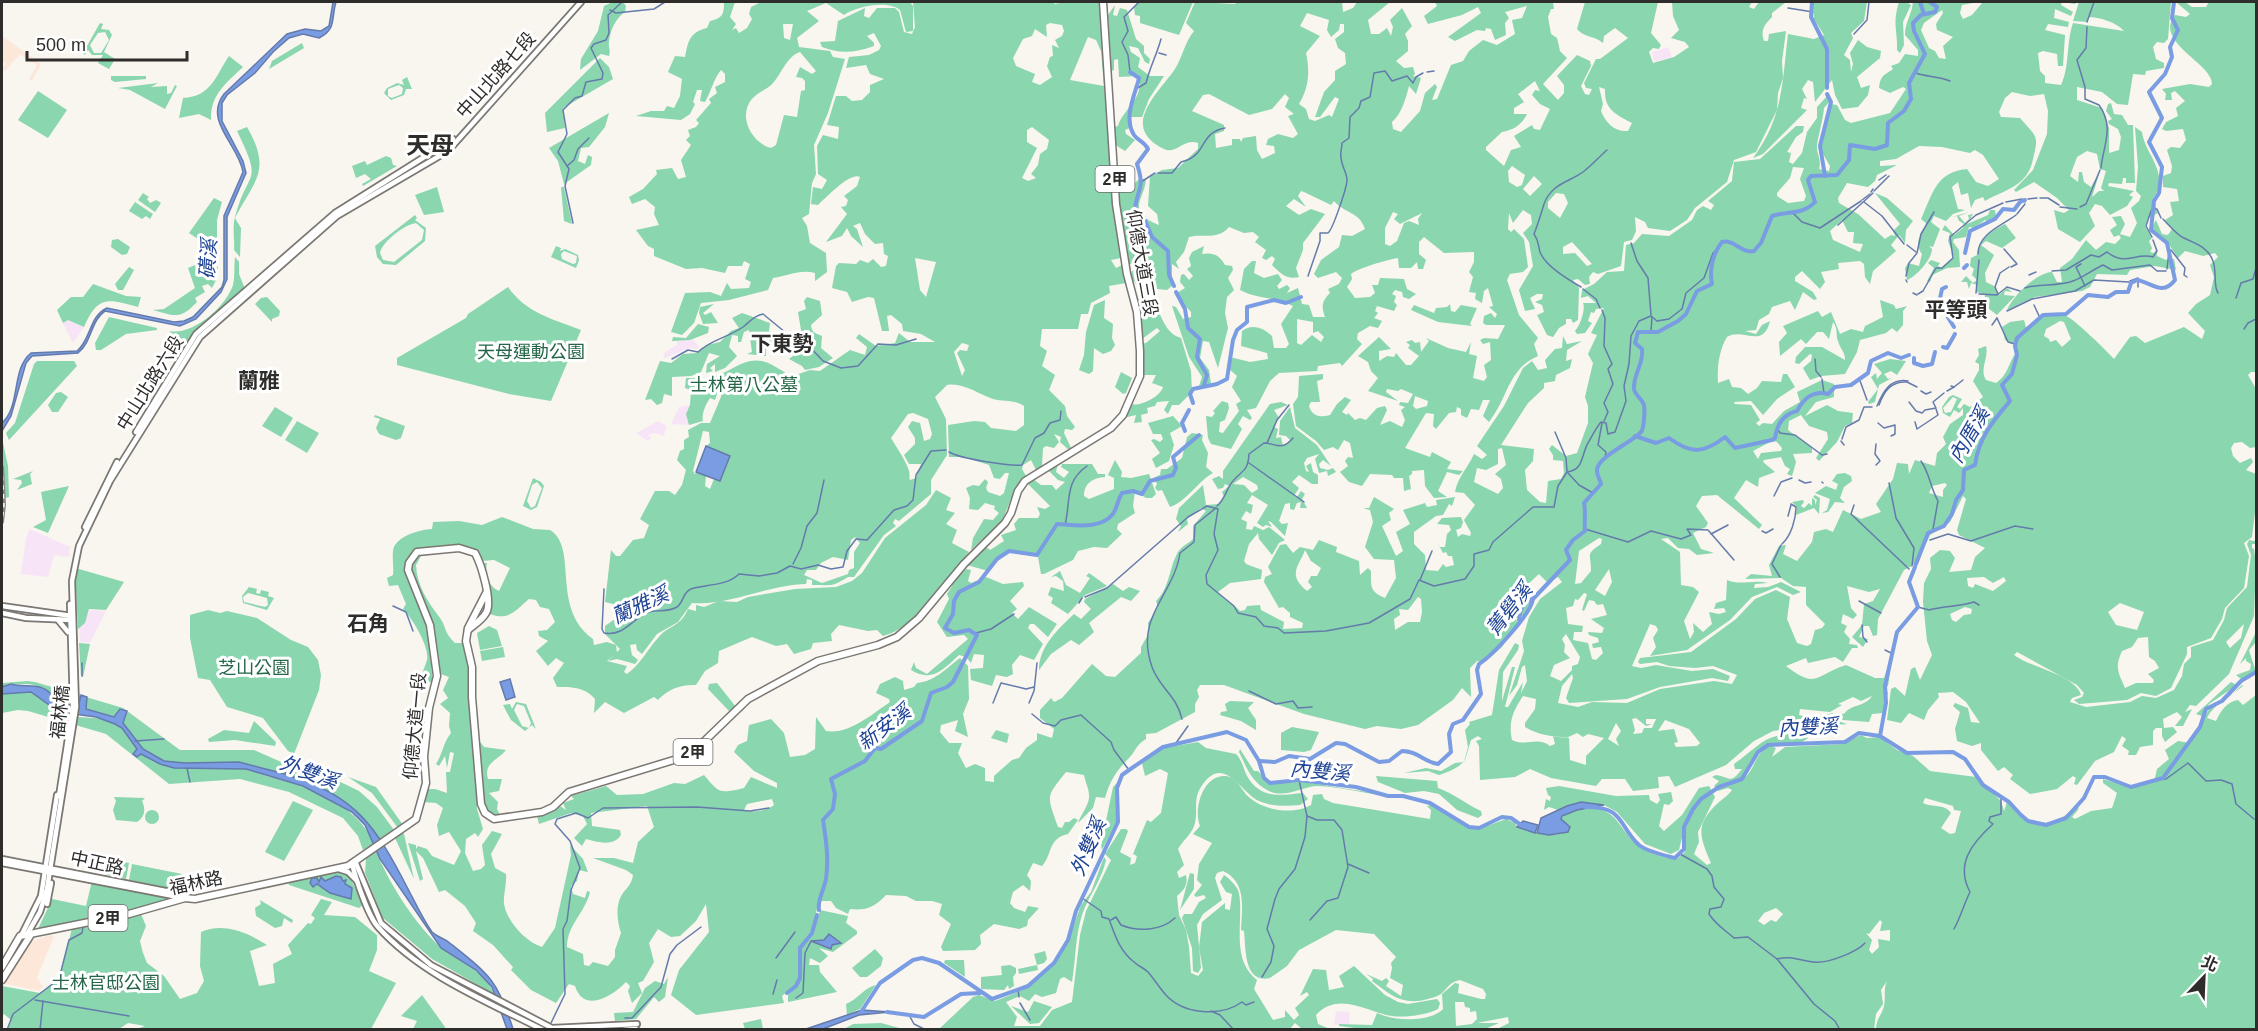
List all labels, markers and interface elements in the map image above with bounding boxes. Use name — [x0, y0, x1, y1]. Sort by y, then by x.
scale bar — [27, 24, 188, 62]
street label: 中山北路七段 — [452, 28, 540, 122]
text: 500 m — [36, 35, 86, 55]
district label: 天母 — [406, 132, 454, 159]
road number: 2甲 — [1096, 166, 1134, 192]
street label: 仰德大道三段 — [1123, 208, 1161, 318]
water label: 磺溪 — [196, 235, 221, 280]
district label: 平等頭 — [1925, 298, 1988, 321]
street label: 中山北路六段 — [113, 332, 187, 434]
district label: 下東勢 — [751, 332, 814, 355]
park label: 天母運動公園 — [477, 342, 585, 362]
district label: 蘭雅 — [238, 369, 280, 392]
park label: 士林第八公墓 — [690, 375, 798, 395]
water label: 內厝溪 — [1944, 401, 1995, 466]
water label: 菁礐溪 — [1482, 576, 1538, 639]
water label: 蘭雅溪 — [608, 581, 675, 628]
district label: 石角 — [347, 612, 389, 635]
park label: 芝山公園 — [218, 658, 290, 678]
street label: 仰德大道一段 — [400, 671, 430, 781]
street label: 福林橋 — [47, 684, 73, 740]
water label: 新安溪 — [853, 698, 917, 754]
water label: 內雙溪 — [1777, 714, 1842, 740]
road number: 2甲 — [674, 739, 712, 765]
water label: 外雙溪 — [277, 751, 344, 794]
water label: 內雙溪 — [1289, 757, 1354, 785]
water label: 外雙溪 — [1066, 812, 1111, 879]
street label: 中正路 — [69, 848, 125, 878]
street label: 福林路 — [168, 868, 224, 898]
road number: 2甲 — [88, 905, 128, 931]
north arrow — [2174, 947, 2234, 1007]
text: 北 — [2199, 953, 2220, 975]
park label: 士林官邸公園 — [52, 973, 160, 993]

